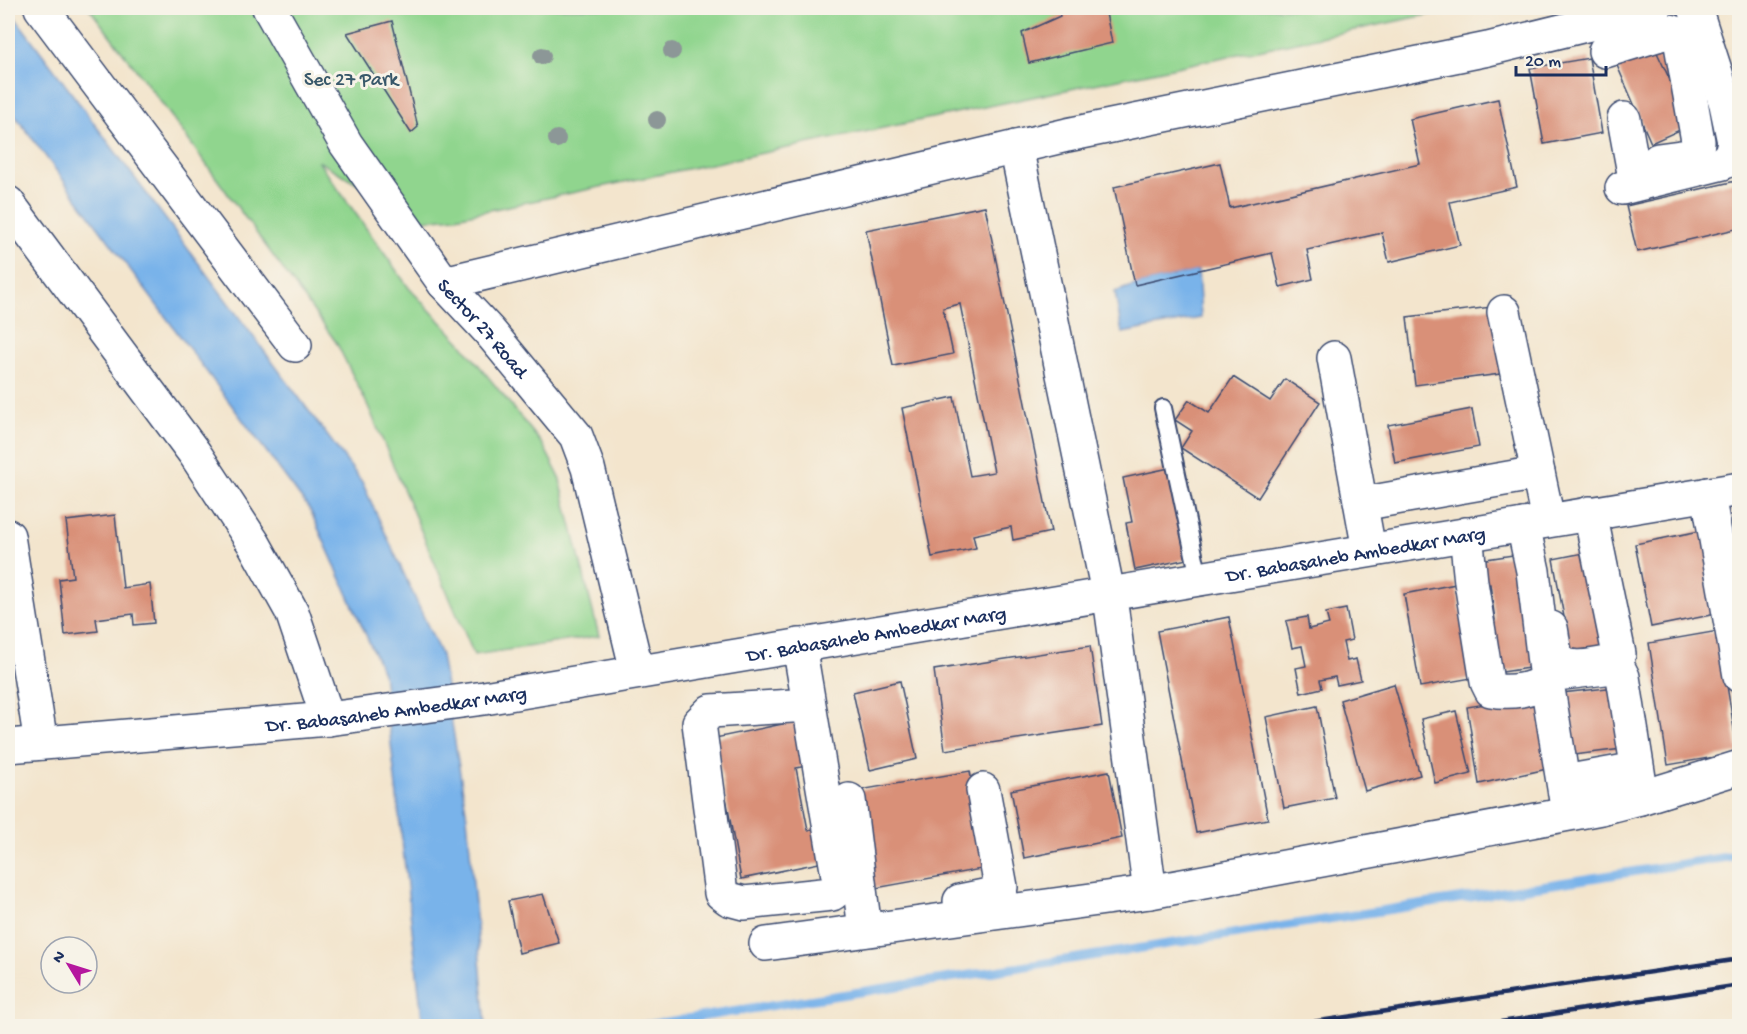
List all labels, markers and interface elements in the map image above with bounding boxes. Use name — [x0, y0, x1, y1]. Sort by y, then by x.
scale bar — [1516, 39, 1606, 77]
text: 20 m — [1525, 52, 1561, 73]
park label: Sec 27 Park — [304, 70, 400, 93]
street label: Sector 27 Road — [431, 275, 533, 386]
street label: Dr. Babasaheb Ambedkar Marg — [1222, 524, 1488, 590]
street label: Dr. Babasaheb Ambedkar Marg — [743, 603, 1008, 669]
street label: Dr. Babasaheb Ambedkar Marg — [263, 683, 529, 739]
north arrow — [39, 935, 99, 995]
text: N — [49, 948, 71, 968]

